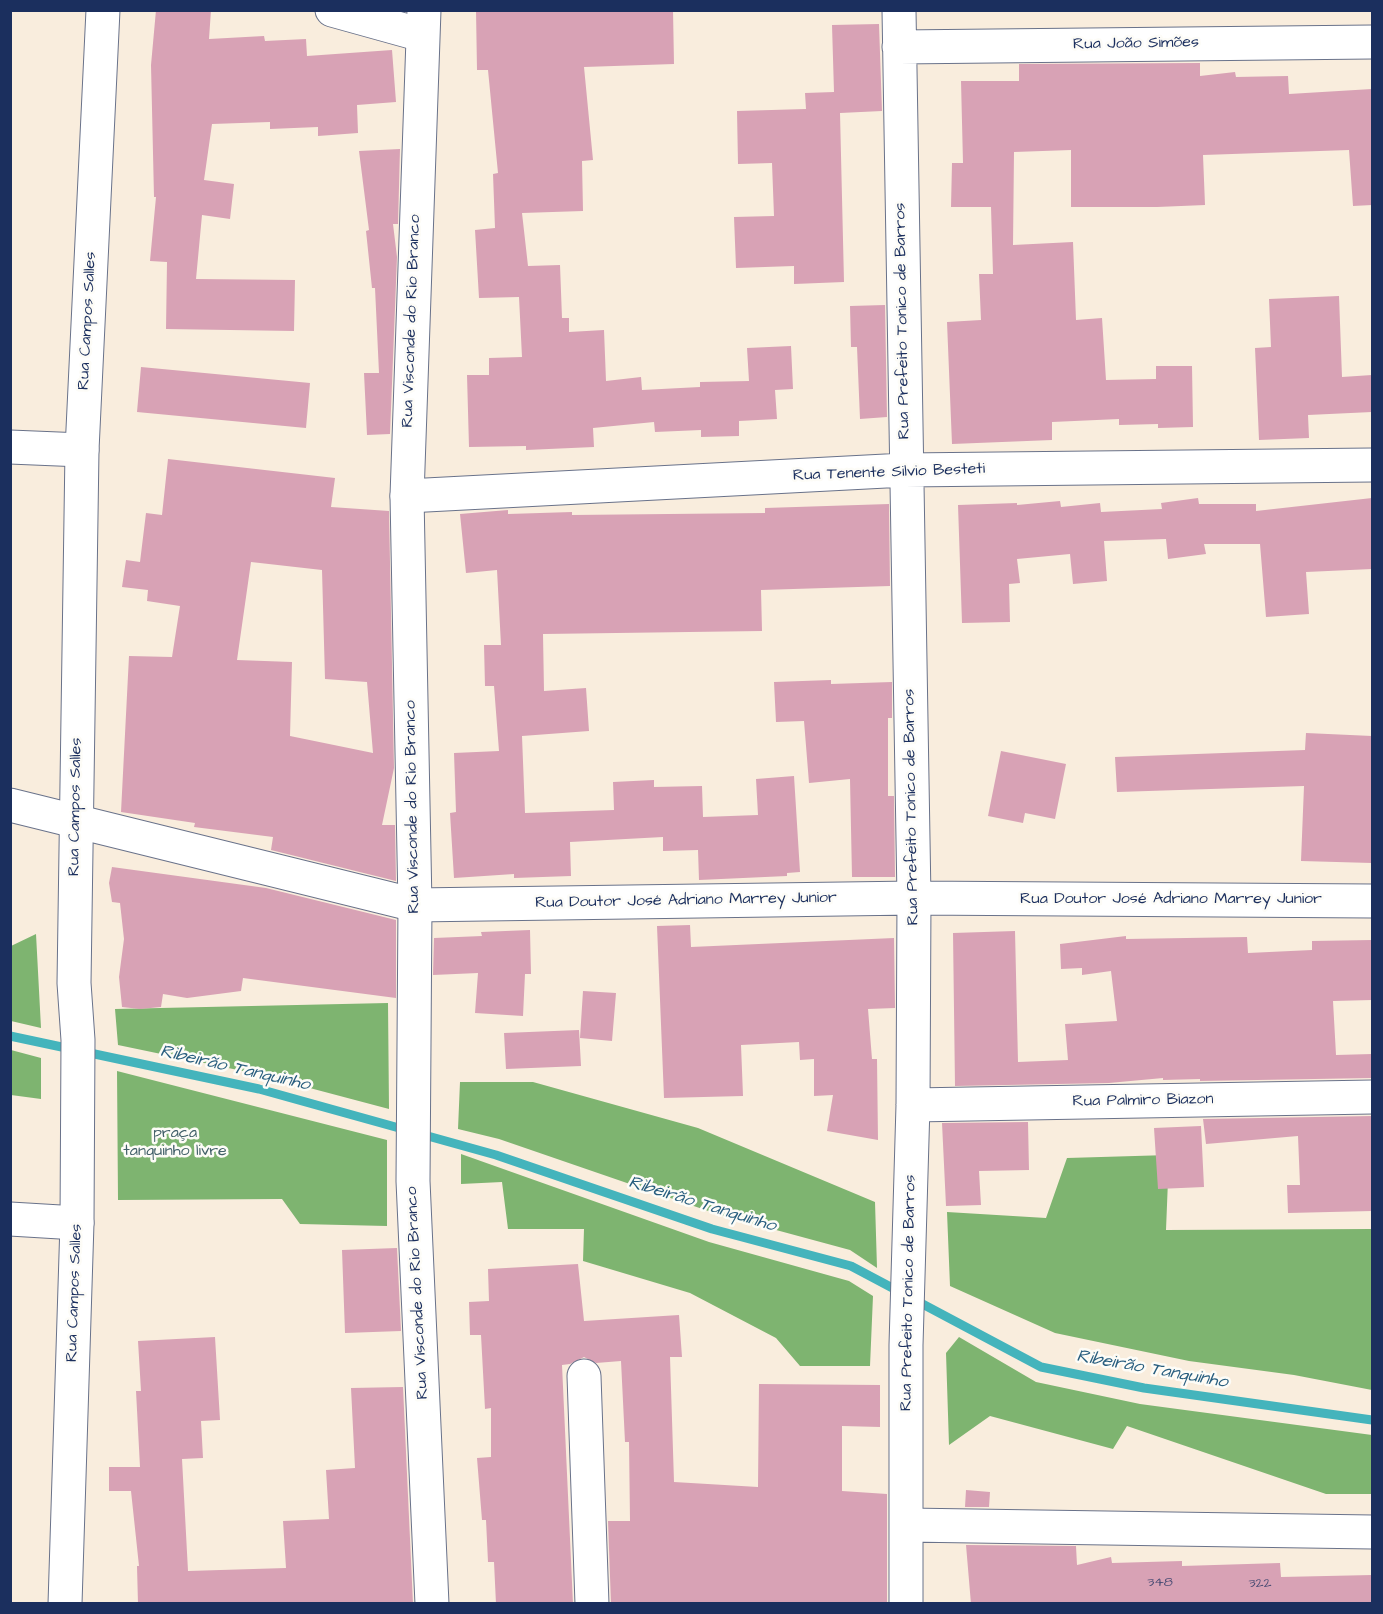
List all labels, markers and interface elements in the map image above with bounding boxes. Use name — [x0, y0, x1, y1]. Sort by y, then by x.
street label: Rua João Simões — [1073, 33, 1199, 55]
street label: Rua Prefeito Tonico de Barros — [891, 203, 915, 439]
street label: Rua Visconde do Rio Branco — [399, 214, 425, 428]
street label: Rua Campos Salles — [75, 251, 101, 391]
street label: Rua Tenente Silvio Besteti — [793, 460, 985, 486]
street label: Rua Prefeito Tonico de Barros — [900, 689, 924, 925]
street label: Rua Visconde do Rio Branco — [402, 700, 424, 914]
street label: Rua Campos Salles — [65, 738, 87, 876]
street label: Rua Doutor José Adriano Marrey Junior — [535, 889, 837, 913]
street label: Rua Doutor José Adriano Marrey Junior — [1020, 890, 1322, 910]
water label: Ribeirão Tanquinho — [158, 1041, 312, 1097]
street label: Rua Palmiro Biazon — [1072, 1090, 1214, 1112]
park label: praça tanquinho livre — [123, 1124, 227, 1162]
water label: Ribeirão Tanquinho — [626, 1172, 778, 1238]
street label: Rua Prefeito Tonico de Barros — [897, 1175, 921, 1411]
street label: Rua Visconde do Rio Branco — [403, 1186, 433, 1400]
street label: Rua Campos Salles — [63, 1223, 87, 1363]
water label: Ribeirão Tanquinho — [1075, 1346, 1229, 1394]
house number: 348 — [1147, 1575, 1173, 1591]
house number: 322 — [1248, 1576, 1272, 1592]

